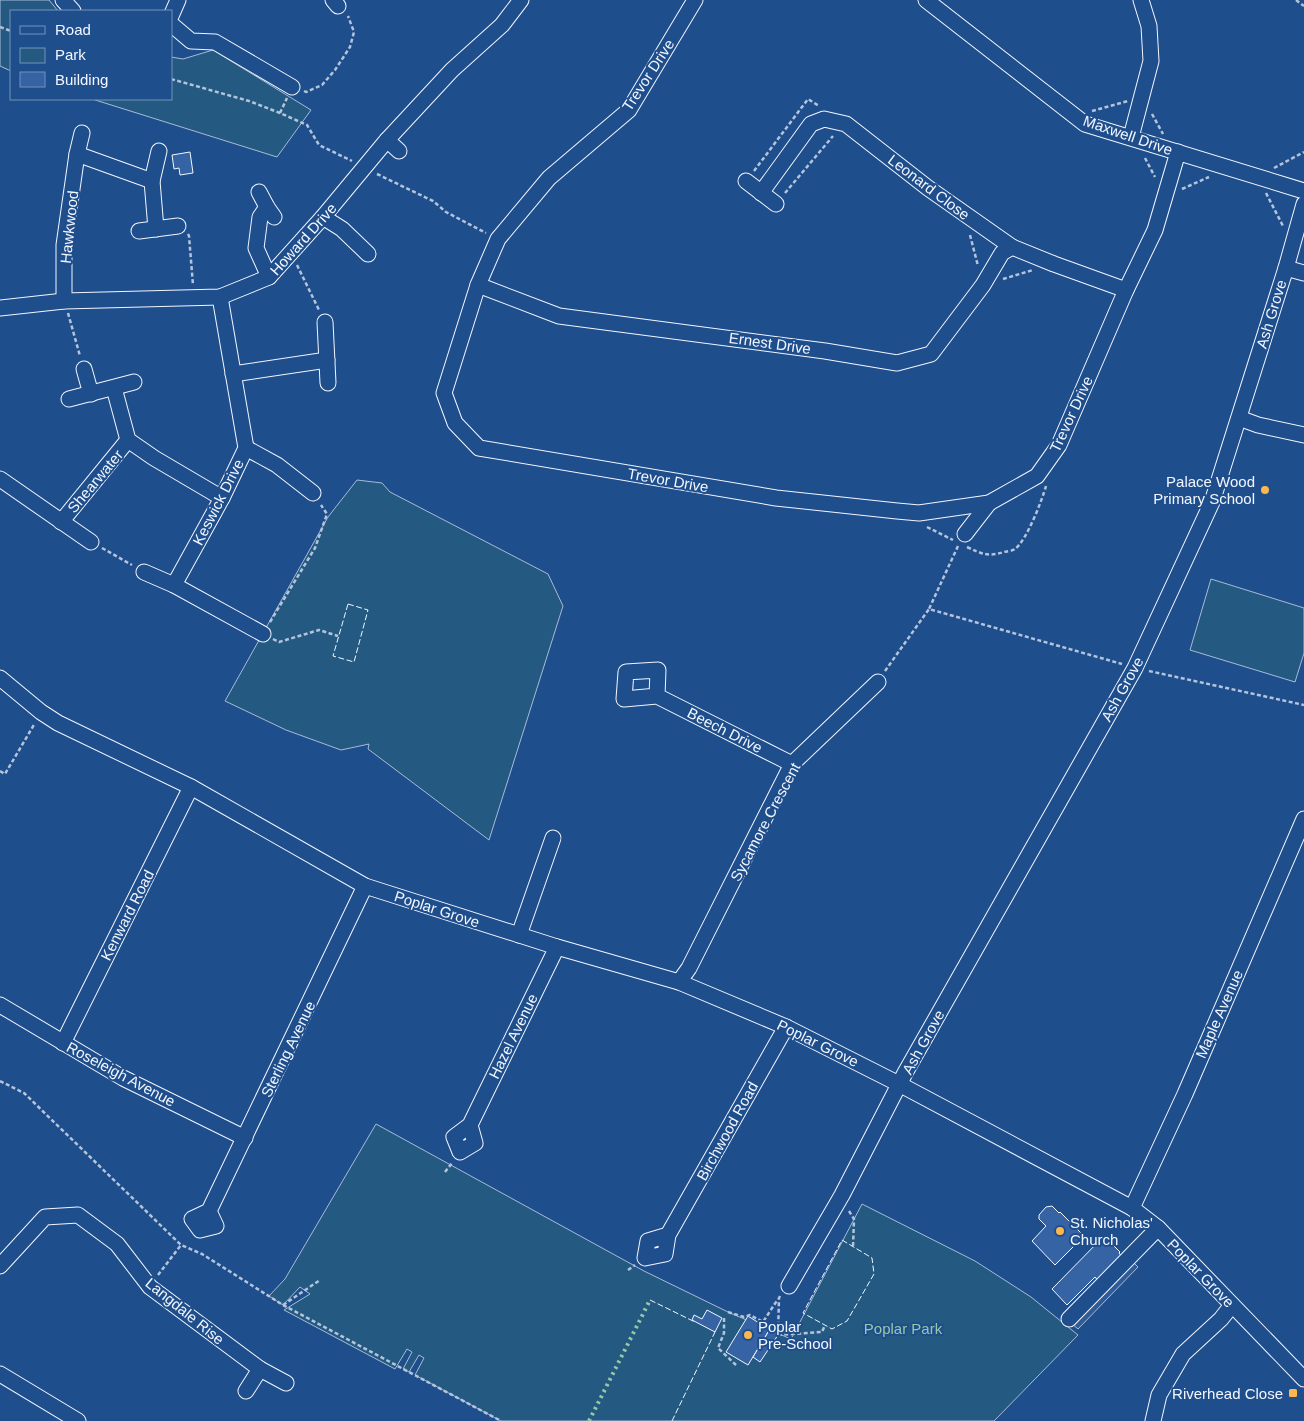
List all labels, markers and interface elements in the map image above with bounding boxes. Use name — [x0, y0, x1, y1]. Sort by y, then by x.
legend — [10, 10, 172, 100]
text: Road — [55, 21, 91, 38]
street label: Trevor Drive — [619, 36, 677, 114]
text: Park — [55, 46, 86, 63]
text: Building — [55, 71, 108, 88]
street label: Maxwell Drive — [1081, 112, 1175, 158]
street label: Leonard Close — [885, 151, 973, 223]
street label: Hawkwood — [57, 190, 81, 264]
street label: Howard Drive — [266, 200, 340, 278]
street label: Ash Grove — [1253, 278, 1289, 350]
street label: Ernest Drive — [728, 329, 812, 357]
street label: Trevor Drive — [1046, 373, 1096, 455]
street label: Shearwater — [64, 446, 126, 516]
street label: Keswick Drive — [189, 456, 247, 548]
street label: Trevor Drive — [626, 465, 710, 495]
place label: Palace Wood Primary School — [1153, 473, 1255, 507]
marker: Palace Wood Primary School — [1259, 484, 1271, 496]
street label: Ash Grove — [1097, 654, 1147, 724]
street label: Beech Drive — [685, 704, 765, 756]
street label: Sycamore Crescent — [727, 759, 804, 884]
street label: Kenward Road — [97, 867, 157, 963]
street label: Poplar Grove — [392, 887, 482, 931]
street label: Maple Avenue — [1192, 967, 1246, 1061]
street label: Hazel Avenue — [485, 991, 541, 1081]
street label: Sterling Avenue — [257, 998, 319, 1100]
street label: Ash Grove — [898, 1007, 948, 1077]
street label: Poplar Grove — [775, 1016, 861, 1070]
street label: Roseleigh Avenue — [64, 1038, 178, 1110]
street label: Birchwood Road — [693, 1079, 761, 1183]
place label: St. Nicholas' Church — [1070, 1214, 1153, 1248]
marker: St. Nicholas' Church — [1054, 1225, 1066, 1237]
street label: Poplar Grove — [1164, 1235, 1238, 1311]
street label: Langdale Rise — [142, 1274, 228, 1348]
place label: Poplar Pre-School — [758, 1318, 832, 1352]
park label: Poplar Park — [864, 1320, 943, 1337]
marker: Poplar Pre-School — [742, 1329, 754, 1341]
place label: Riverhead Close — [1172, 1385, 1283, 1402]
marker: Riverhead Close — [1287, 1387, 1299, 1399]

